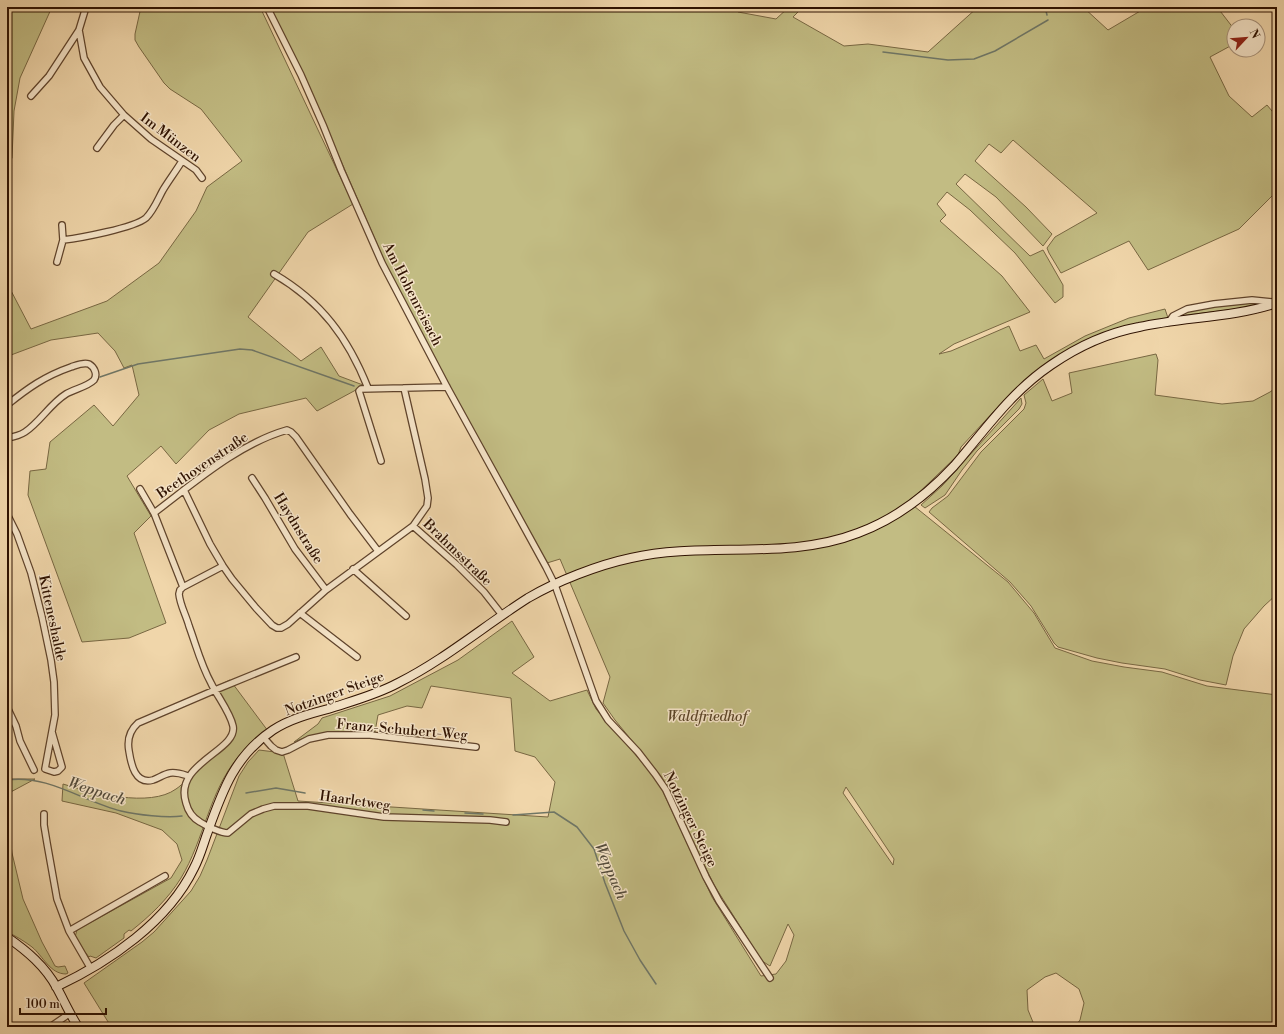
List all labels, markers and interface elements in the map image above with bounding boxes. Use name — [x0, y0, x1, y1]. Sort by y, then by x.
north arrow — [1226, 18, 1266, 58]
text: N — [1246, 27, 1262, 41]
street label: Im Münzen — [137, 109, 205, 167]
street label: Am Hohenreisach — [378, 239, 446, 350]
street label: Beethovenstraße — [153, 429, 252, 504]
street label: Haydnstraße — [269, 490, 327, 567]
street label: Brahmsstraße — [418, 515, 496, 590]
street label: Kitteneshalde — [34, 573, 70, 663]
street label: Notzinger Steige — [282, 668, 387, 720]
park label: Waldfriedhof — [667, 708, 750, 726]
street label: Franz-Schubert-Weg — [335, 715, 469, 745]
street label: Notzinger Steige — [659, 769, 721, 870]
water label: Weppach — [66, 773, 129, 810]
street label: Haarletweg — [318, 787, 392, 815]
water label: Weppach — [590, 840, 631, 903]
scale bar — [20, 990, 106, 1016]
text: 100 m — [26, 997, 60, 1012]

